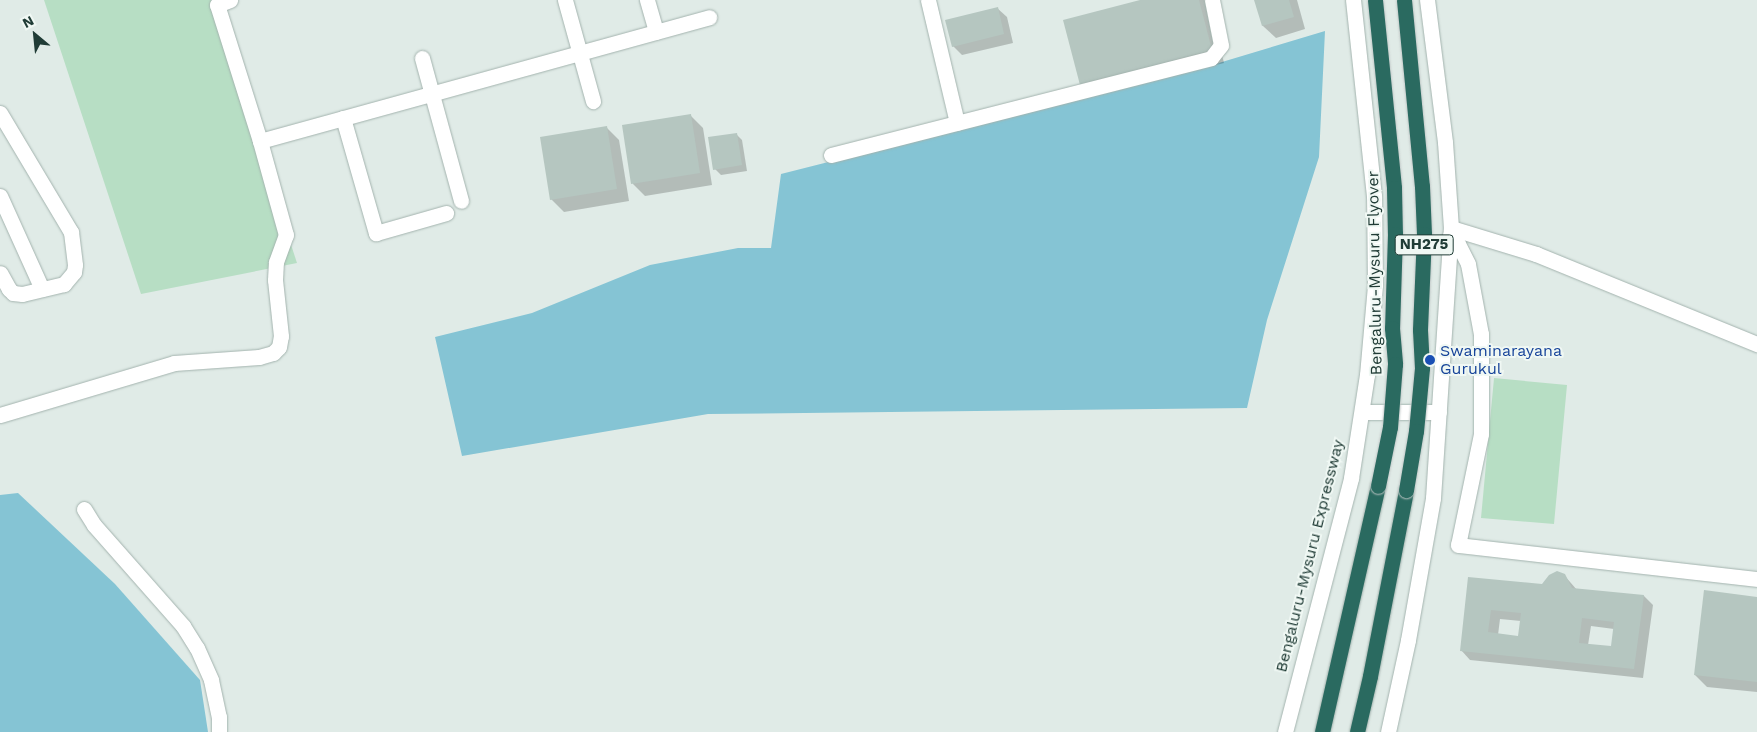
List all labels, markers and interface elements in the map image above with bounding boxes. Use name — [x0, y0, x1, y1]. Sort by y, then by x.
north arrow — [10, 10, 60, 60]
text: N — [20, 12, 36, 31]
street label: Bengaluru-Mysuru Flyover — [1364, 171, 1386, 375]
road number: NH275 — [1394, 232, 1454, 258]
place label: Swaminarayana Gurukul — [1440, 341, 1562, 379]
marker: Swaminarayana Gurukul — [1424, 354, 1436, 366]
street label: Bengaluru-Mysuru Expressway — [1272, 438, 1348, 674]

